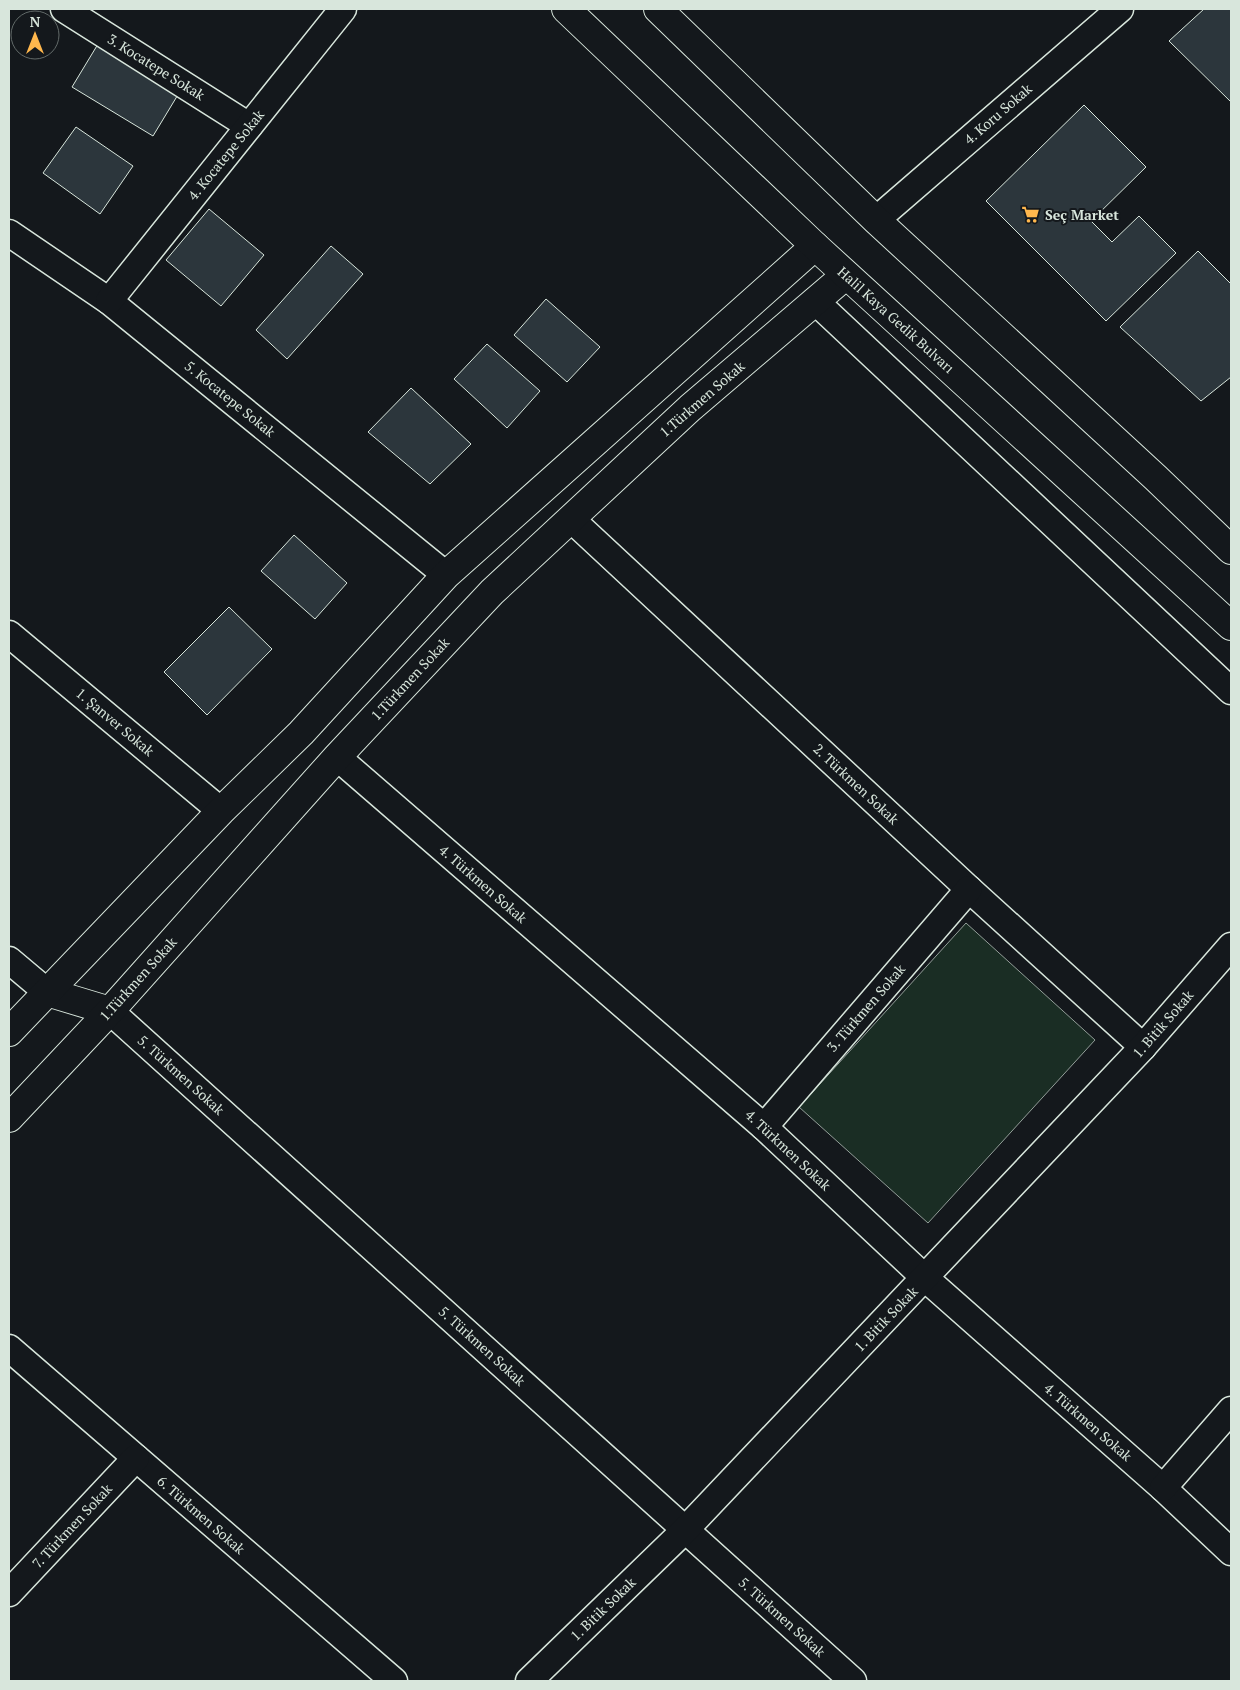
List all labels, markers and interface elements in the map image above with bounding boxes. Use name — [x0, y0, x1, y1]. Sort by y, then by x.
north arrow — [10, 10, 60, 60]
text: N — [30, 12, 41, 31]
street label: 3. Kocatepe Sokak — [104, 29, 209, 105]
street label: 4. Koru Sokak — [960, 78, 1036, 148]
street label: 4. Kocatepe Sokak — [183, 105, 268, 204]
supermarket icon: Seç Market — [1021, 205, 1041, 225]
place label: Seç Market — [1045, 205, 1119, 224]
street label: Halil Kaya Gedik Bulvarı — [834, 262, 959, 377]
street label: 5. Kocatepe Sokak — [181, 356, 280, 441]
street label: 1.Türkmen Sokak — [655, 356, 749, 441]
street label: 1.Türkmen Sokak — [366, 632, 454, 724]
street label: 1. Şanver Sokak — [72, 683, 159, 760]
street label: 2. Türkmen Sokak — [809, 739, 904, 829]
street label: 4. Türkmen Sokak — [435, 840, 532, 928]
street label: 1.Türkmen Sokak — [95, 932, 181, 1025]
street label: 3. Türkmen Sokak — [822, 959, 910, 1056]
street label: 1. Bitik Sokak — [1128, 985, 1198, 1062]
street label: 5. Türkmen Sokak — [134, 1031, 229, 1119]
street label: 4. Türkmen Sokak — [741, 1105, 836, 1195]
street label: 1. Bitik Sokak — [850, 1281, 922, 1355]
street label: 5. Türkmen Sokak — [435, 1302, 530, 1390]
street label: 4. Türkmen Sokak — [1040, 1378, 1137, 1466]
street label: 6. Türkmen Sokak — [153, 1471, 250, 1559]
street label: 7. Türkmen Sokak — [27, 1479, 116, 1572]
street label: 1. Bitik Sokak — [566, 1572, 640, 1645]
street label: 5. Türkmen Sokak — [735, 1573, 830, 1661]

